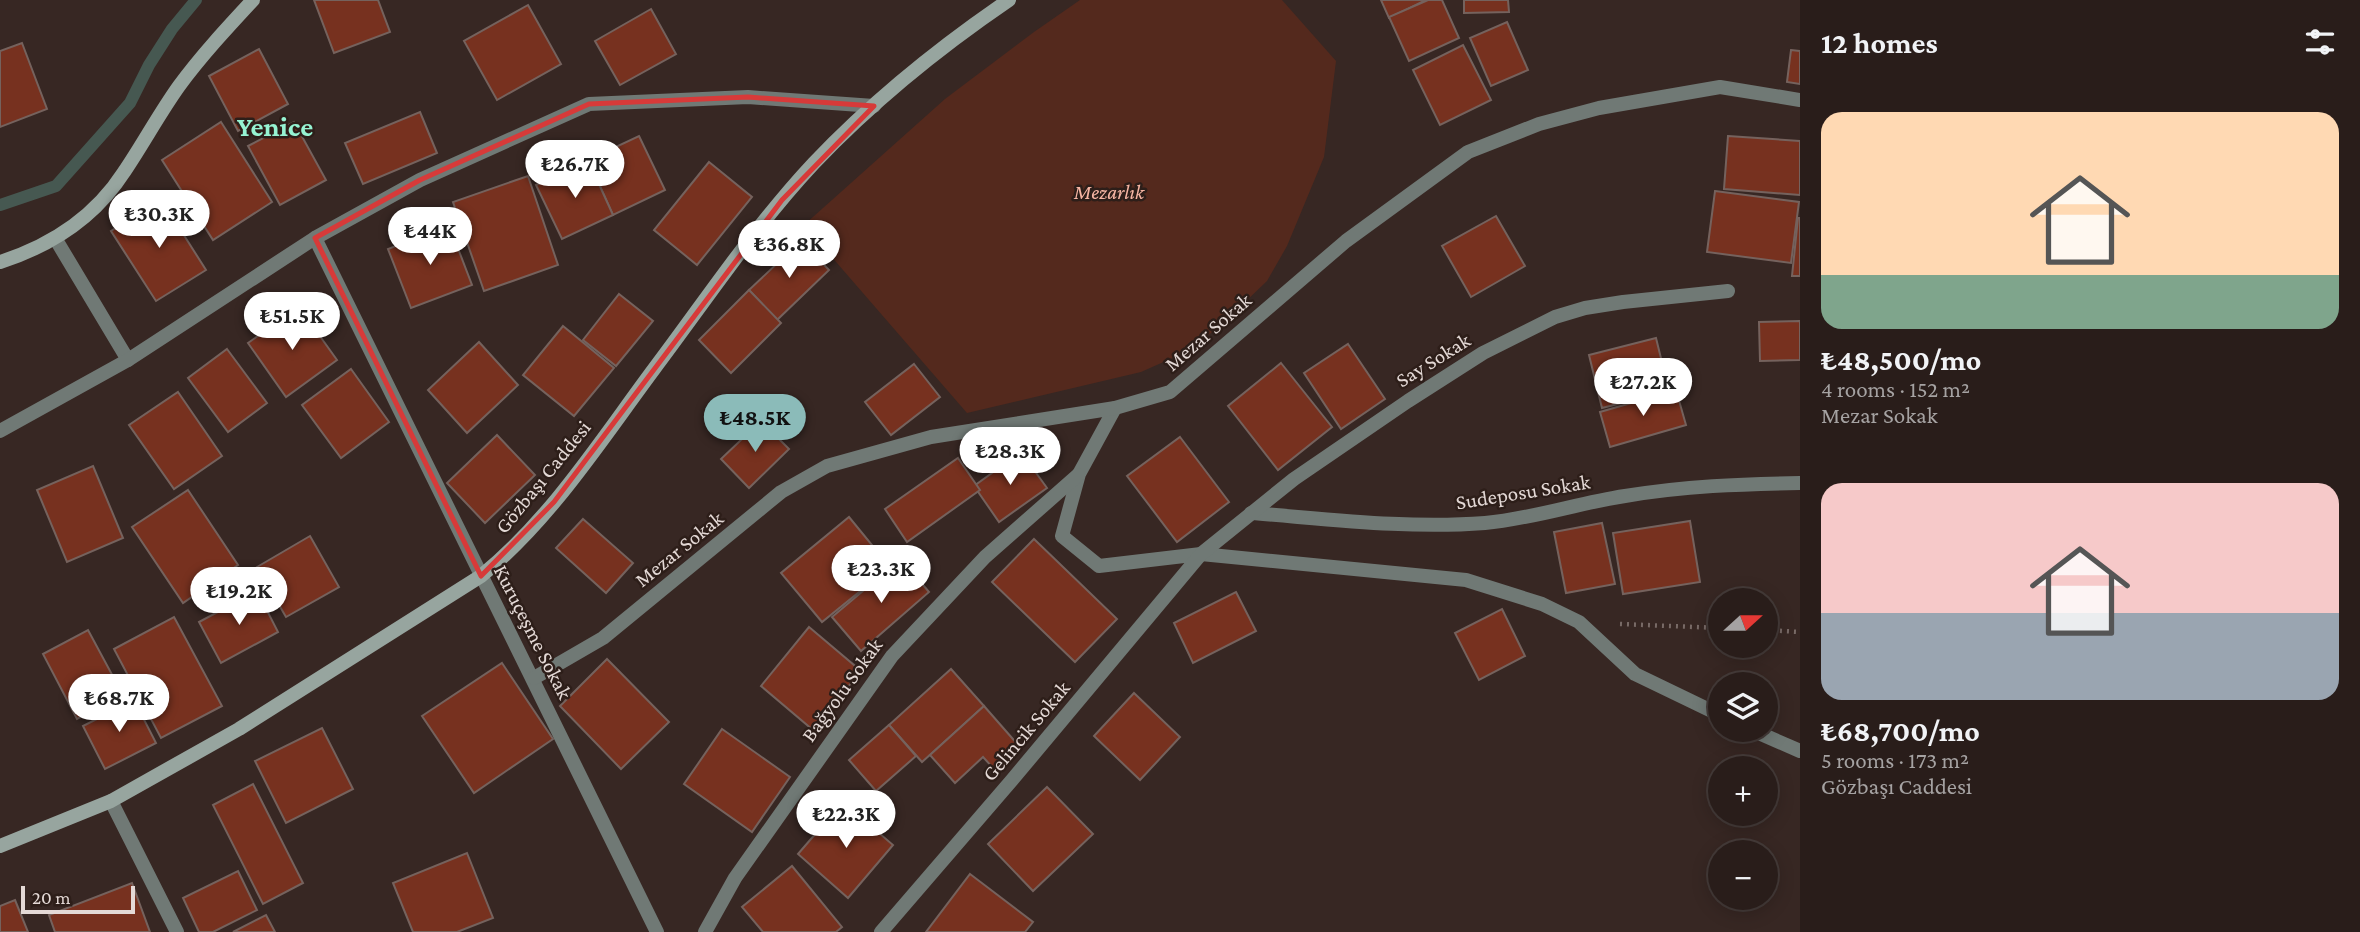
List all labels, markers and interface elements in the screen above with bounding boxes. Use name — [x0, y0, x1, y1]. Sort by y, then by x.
icon: filters — [2301, 23, 2339, 61]
text: 12 homes — [1821, 26, 1938, 59]
district label: Yenice — [237, 111, 313, 142]
pin: ₺26.7K — [518, 140, 632, 200]
text: ₺26.7K — [541, 150, 609, 176]
icon: home — [2017, 157, 2143, 283]
park label: Mezarlık — [1073, 180, 1145, 204]
pin: ₺30.3K — [102, 190, 216, 250]
text: ₺30.3K — [125, 200, 193, 226]
pin: ₺44K — [389, 208, 471, 267]
text: ₺44K — [404, 217, 456, 243]
pin: ₺36.8K — [732, 220, 846, 280]
text: ₺36.8K — [754, 230, 824, 256]
street label: Mezar Sokak — [1160, 288, 1256, 376]
pin: ₺51.5K — [235, 292, 349, 352]
text: ₺51.5K — [260, 302, 324, 328]
street label: Say Sokak — [1391, 328, 1475, 392]
text: ₺48,500/mo — [1821, 343, 1981, 376]
pin: ₺27.2K — [1586, 358, 1700, 418]
text: ₺27.2K — [1610, 368, 1676, 394]
text: 4 rooms · 152 m² — [1821, 376, 1970, 402]
pin: ₺48.5K — [698, 394, 812, 454]
text: Mezar Sokak — [1821, 402, 1938, 428]
text: ₺48.5K — [720, 404, 790, 430]
street label: Gözbaşı Caddesi — [490, 415, 596, 538]
pin: ₺28.3K — [953, 428, 1067, 487]
text: ₺28.3K — [976, 437, 1044, 463]
street label: Sudeposu Sokak — [1454, 470, 1592, 514]
street label: Mezar Sokak — [630, 506, 728, 592]
icon: home — [2017, 528, 2143, 654]
pin: ₺23.3K — [824, 546, 938, 605]
text: ₺23.3K — [848, 555, 914, 581]
street label: Kuruçeşme Sokak — [489, 561, 577, 703]
pin: ₺19.2K — [182, 568, 296, 627]
text: ₺19.2K — [206, 577, 272, 603]
north arrow — [1708, 588, 1778, 658]
map controls — [1708, 588, 1778, 910]
street label: Bağyolu Sokak — [797, 634, 887, 746]
button: layers — [1708, 672, 1778, 742]
pin: ₺68.7K — [62, 674, 176, 734]
street label: Gelincik Sokak — [977, 676, 1075, 786]
text: ₺68.7K — [84, 684, 154, 710]
text: ₺68,700/mo — [1821, 714, 1980, 747]
text: 5 rooms · 173 m² — [1821, 747, 1969, 773]
button: + — [1708, 756, 1778, 826]
text: Gözbaşı Caddesi — [1821, 773, 1972, 799]
pin: ₺22.3K — [789, 790, 903, 850]
text: ₺22.3K — [812, 800, 880, 826]
button: − — [1708, 840, 1778, 910]
scale bar — [21, 883, 135, 915]
text: 20 m — [32, 887, 71, 908]

